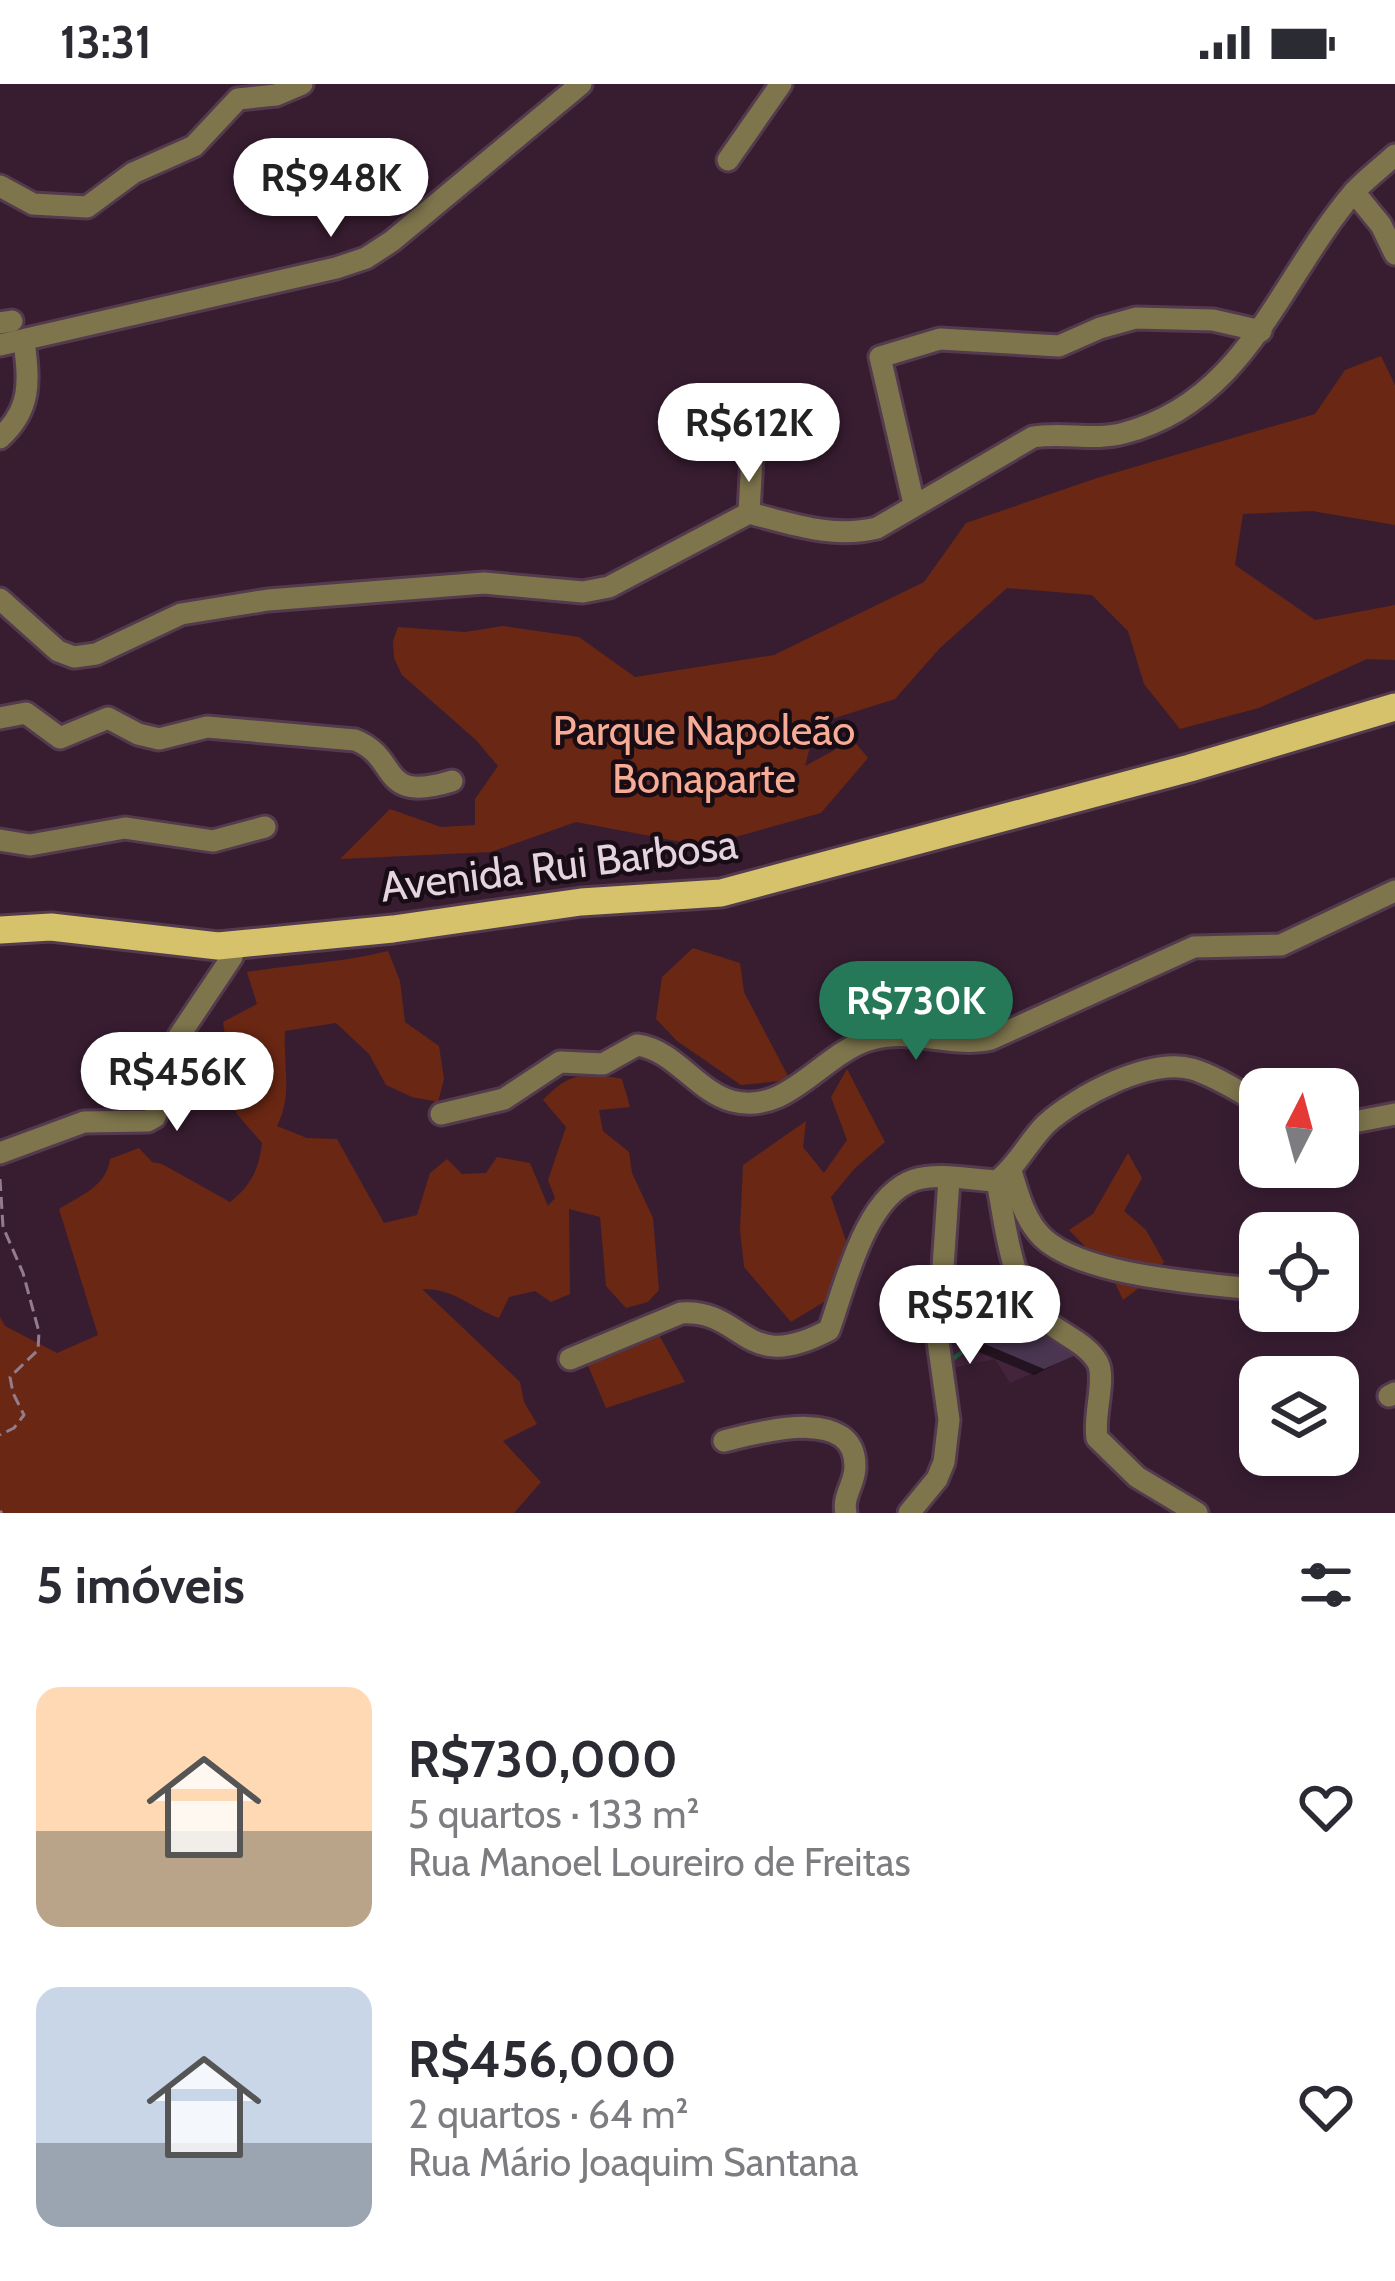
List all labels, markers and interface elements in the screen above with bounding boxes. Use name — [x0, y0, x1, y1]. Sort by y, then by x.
text: 13:31 — [60, 15, 152, 69]
pin: R$948K — [233, 138, 429, 240]
text: R$948K — [260, 153, 402, 201]
pin: R$612K — [651, 383, 847, 485]
text: R$612K — [685, 398, 813, 446]
park label: Parque Napoleão Bonaparte — [553, 704, 855, 804]
street label: Avenida Rui Barbosa — [378, 817, 740, 913]
pin: R$730K — [818, 961, 1014, 1063]
text: R$730K — [846, 976, 986, 1024]
pin: R$456K — [79, 1032, 275, 1134]
text: R$456K — [108, 1047, 246, 1095]
north arrow — [1239, 1068, 1359, 1188]
map controls — [1239, 1068, 1359, 1476]
button: locate — [1239, 1212, 1359, 1332]
pin: R$521K — [872, 1265, 1068, 1367]
text: R$521K — [906, 1280, 1034, 1328]
button: layers — [1239, 1356, 1359, 1476]
icon: filters — [1293, 1552, 1359, 1618]
text: 5 imóveis — [36, 1554, 245, 1616]
text: R$730,000 — [408, 1728, 678, 1790]
icon: home — [132, 1735, 276, 1879]
icon: heart — [1293, 1774, 1359, 1840]
text: 5 quartos · 133 m² — [408, 1790, 699, 1838]
text: Rua Manoel Loureiro de Freitas — [408, 1838, 911, 1886]
text: R$456,000 — [408, 2028, 677, 2090]
icon: home — [132, 2035, 276, 2179]
icon: heart — [1293, 2074, 1359, 2140]
text: 2 quartos · 64 m² — [408, 2090, 688, 2138]
text: Rua Mário Joaquim Santana — [408, 2138, 858, 2186]

